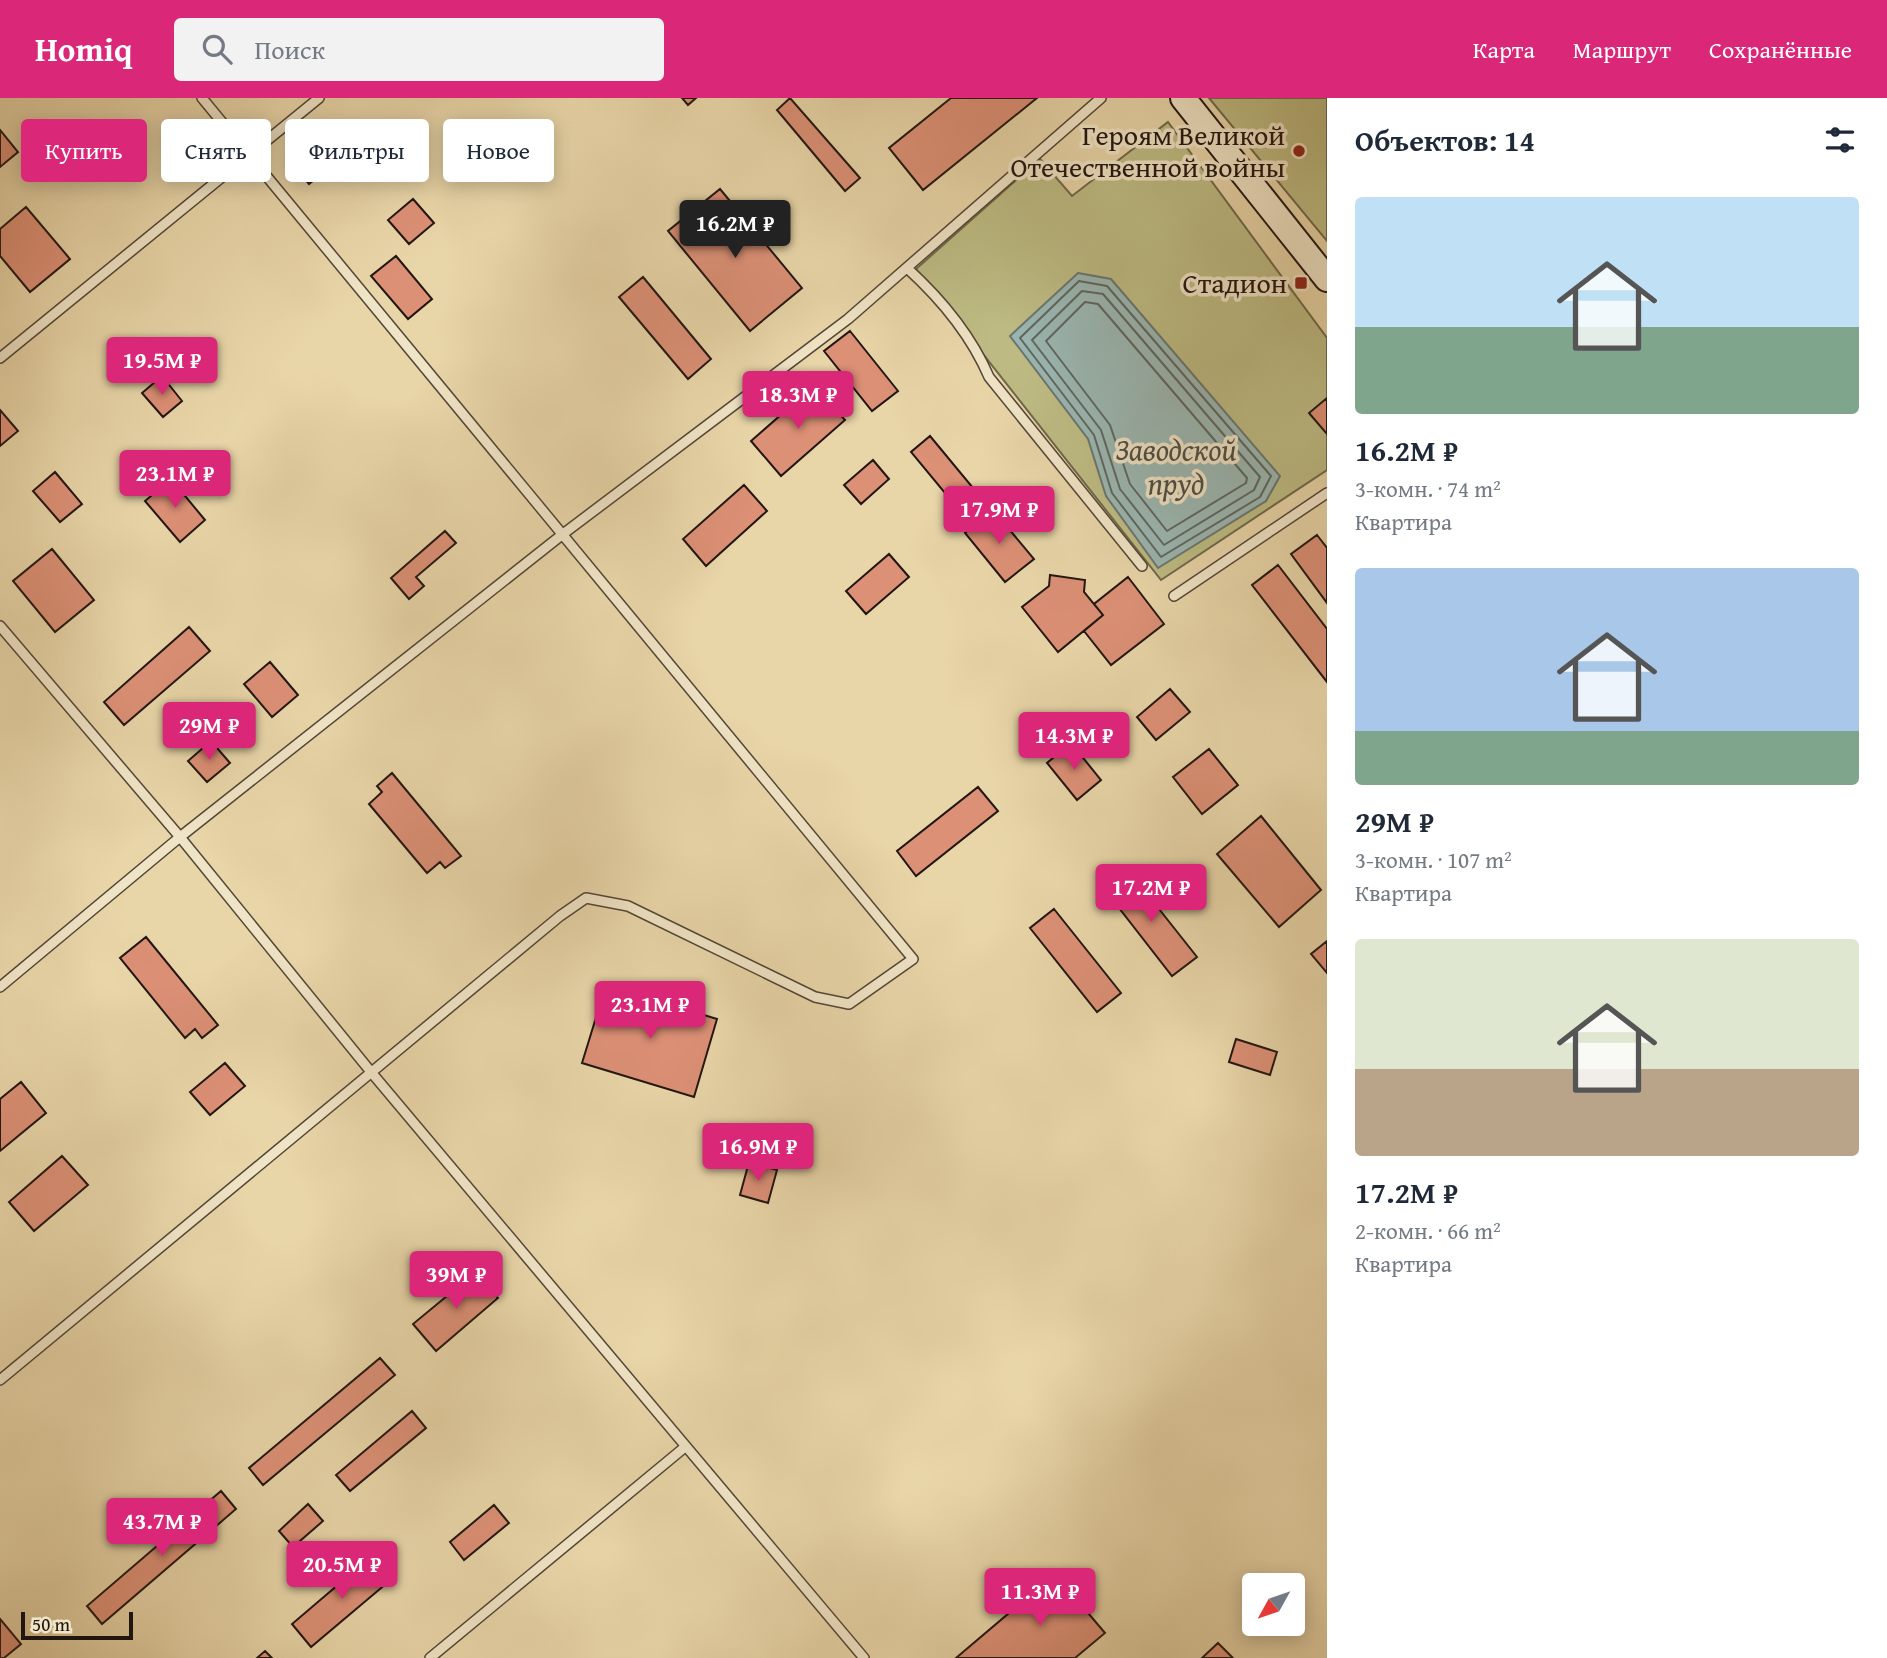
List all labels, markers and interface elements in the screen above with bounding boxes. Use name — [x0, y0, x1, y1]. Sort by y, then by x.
search box — [174, 18, 664, 81]
text: Homiq — [35, 25, 132, 73]
icon: search — [198, 30, 236, 68]
text: Поиск — [254, 30, 325, 69]
text: Карта — [1473, 32, 1535, 67]
text: Маршрут — [1573, 32, 1671, 67]
text: Сохранённые — [1709, 32, 1852, 67]
place label: Героям Великой Отечественной войны — [1010, 114, 1285, 187]
text: Объектов: 14 — [1355, 118, 1535, 162]
chip: Купить — [21, 119, 147, 182]
chip: Снять — [161, 119, 271, 182]
chip: Фильтры — [285, 119, 429, 182]
chip: Новое — [443, 119, 554, 182]
icon: filters — [1821, 121, 1859, 159]
marker: Героям Великой Отечественной войны — [1291, 143, 1307, 159]
pin: 16.2M ₽ — [670, 200, 800, 260]
text: 16.2M ₽ — [695, 206, 775, 239]
icon: home — [1544, 243, 1670, 369]
place label: Стадион — [1183, 262, 1287, 303]
marker: Стадион — [1293, 275, 1309, 291]
pin: 19.5M ₽ — [97, 338, 227, 397]
text: 19.5M ₽ — [122, 343, 202, 376]
pin: 18.3M ₽ — [733, 372, 863, 431]
text: 18.3M ₽ — [758, 377, 838, 410]
water label: Заводской пруд — [1115, 427, 1237, 505]
text: 16.2M ₽ — [1355, 428, 1458, 472]
pin: 23.1M ₽ — [110, 450, 240, 510]
text: 23.1M ₽ — [135, 456, 215, 489]
text: 3-комн. · 74 m² — [1355, 472, 1501, 505]
pin: 17.9M ₽ — [934, 486, 1064, 546]
text: 17.9M ₽ — [959, 492, 1039, 525]
text: Квартира — [1355, 505, 1452, 538]
icon: home — [1544, 614, 1670, 740]
pin: 29M ₽ — [160, 702, 258, 762]
text: 29M ₽ — [179, 708, 239, 741]
pin: 14.3M ₽ — [1009, 712, 1139, 772]
text: 14.3M ₽ — [1034, 718, 1114, 751]
text: 29M ₽ — [1355, 799, 1434, 843]
text: 3-комн. · 107 m² — [1355, 843, 1512, 876]
pin: 17.2M ₽ — [1086, 864, 1216, 924]
text: 17.2M ₽ — [1111, 870, 1191, 903]
text: Квартира — [1355, 876, 1452, 909]
pin: 23.1M ₽ — [585, 982, 715, 1041]
icon: home — [1544, 985, 1670, 1111]
text: 23.1M ₽ — [610, 987, 690, 1020]
pin: 16.9M ₽ — [693, 1124, 823, 1183]
text: 16.9M ₽ — [718, 1129, 798, 1162]
text: 17.2M ₽ — [1355, 1170, 1458, 1214]
text: 2-комн. · 66 m² — [1355, 1214, 1501, 1247]
text: Квартира — [1355, 1247, 1452, 1280]
pin: 39M ₽ — [407, 1252, 505, 1311]
text: 39M ₽ — [426, 1257, 486, 1290]
pin: 43.7M ₽ — [97, 1498, 227, 1558]
text: 43.7M ₽ — [122, 1504, 202, 1537]
pin: 20.5M ₽ — [277, 1542, 407, 1601]
text: 20.5M ₽ — [302, 1547, 382, 1580]
pin: 11.3M ₽ — [975, 1568, 1105, 1628]
north arrow — [1242, 1573, 1306, 1636]
map controls — [1242, 1573, 1305, 1636]
text: 11.3M ₽ — [1000, 1574, 1080, 1607]
scale bar — [21, 1609, 133, 1641]
text: 50 m — [32, 1610, 70, 1638]

